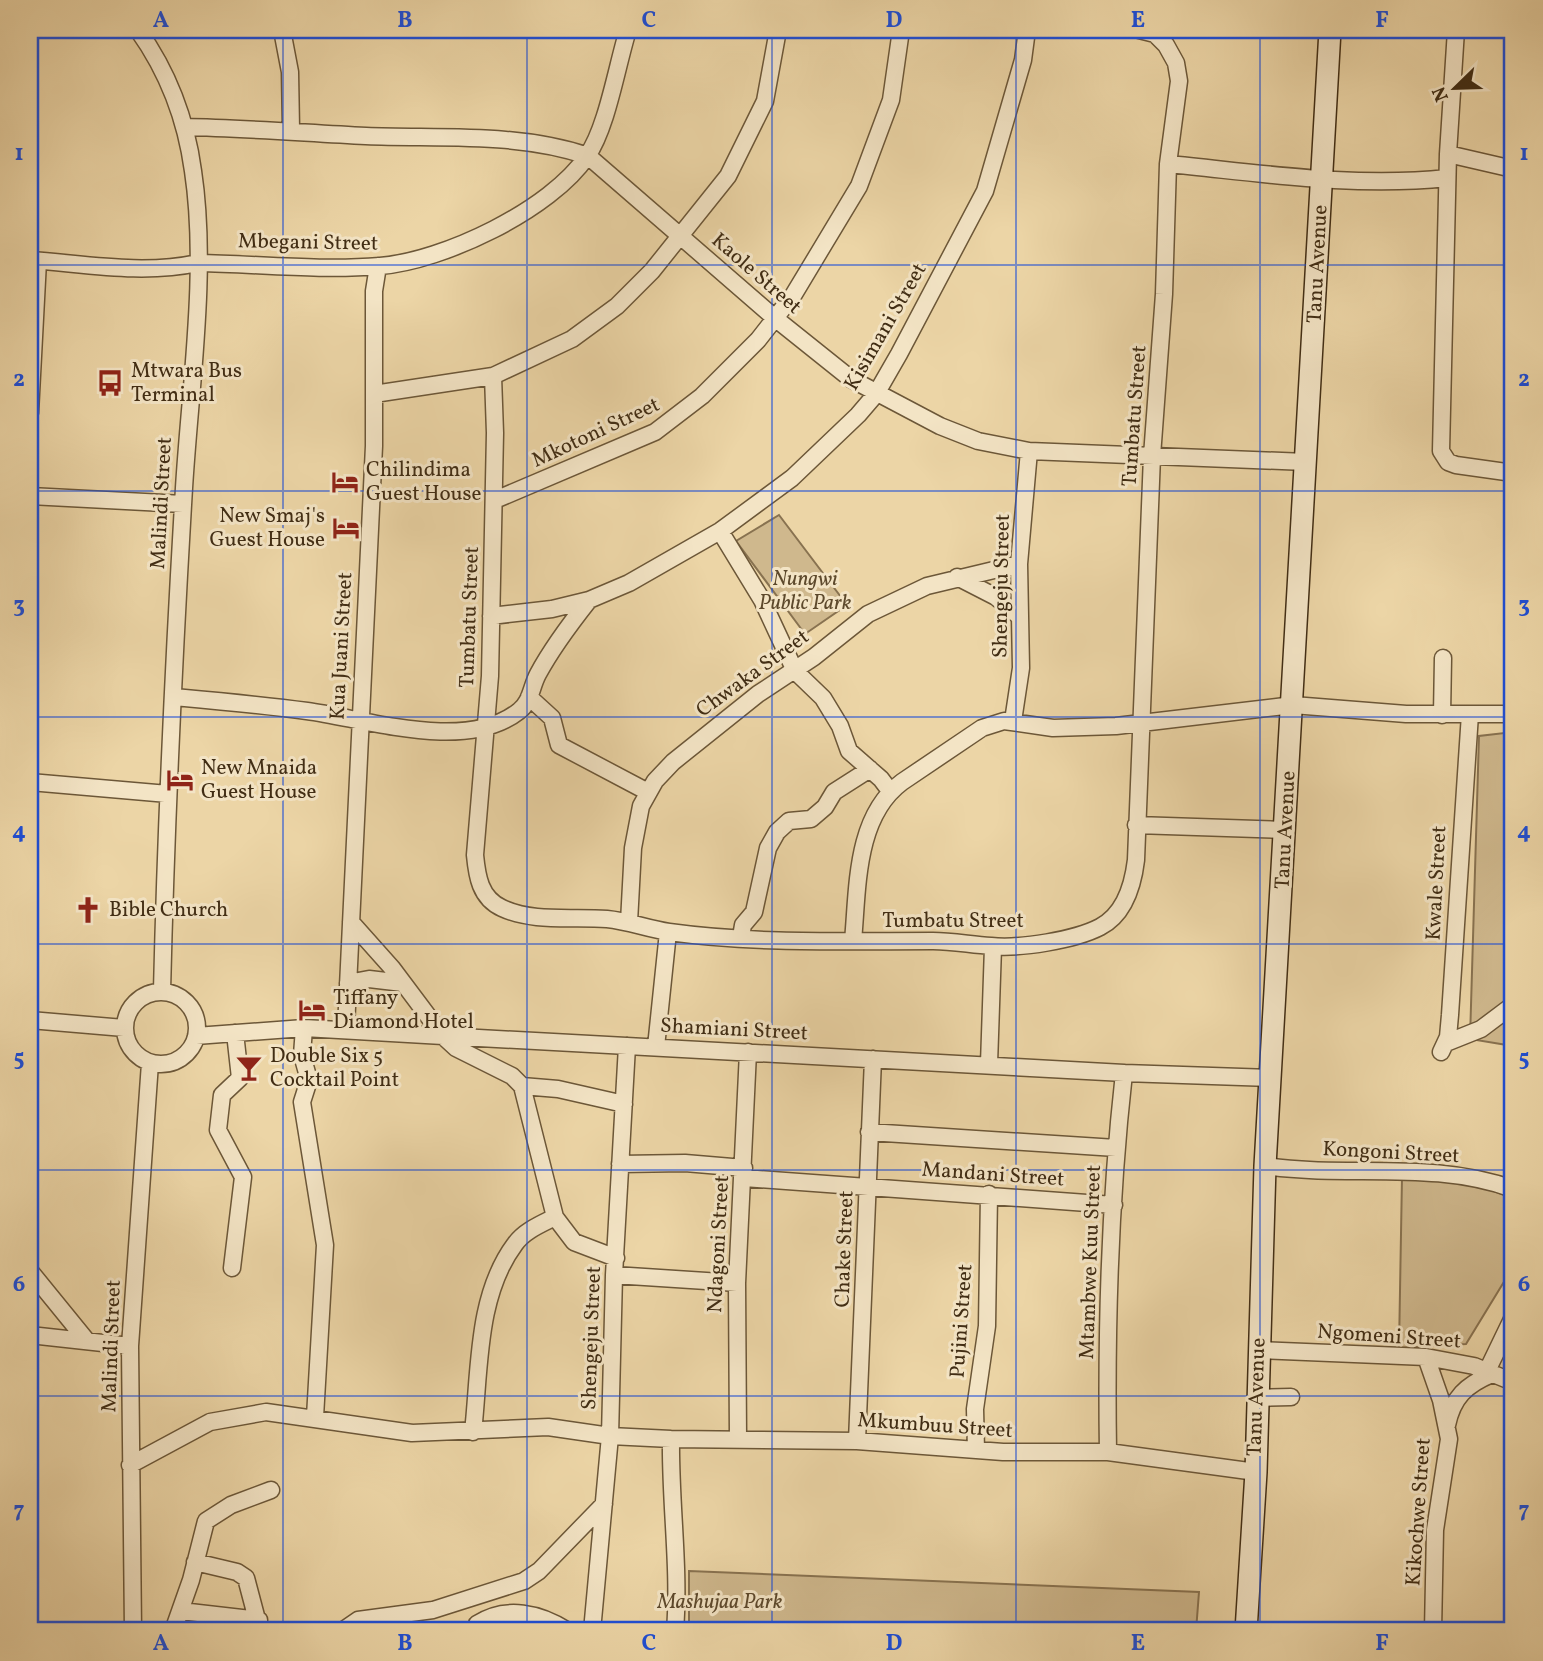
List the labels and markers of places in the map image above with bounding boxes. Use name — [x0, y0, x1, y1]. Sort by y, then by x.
place label: Mtwara Bus Terminal — [131, 357, 242, 410]
bus stop icon: Mtwara Bus Terminal — [95, 368, 125, 398]
place label: Chilindima Guest House — [366, 456, 482, 509]
hotel icon: Chilindima Guest House — [330, 467, 360, 497]
place label: New Smaj's Guest House — [210, 502, 325, 555]
hotel icon: New Smaj's Guest House — [331, 513, 361, 543]
place label: New Mnaida Guest House — [201, 754, 317, 807]
hotel icon: New Mnaida Guest House — [165, 765, 195, 795]
church icon: Bible Church — [73, 895, 103, 925]
place label: Bible Church — [109, 896, 228, 925]
place label: Tiffany Diamond Hotel — [333, 984, 474, 1037]
hotel icon: Tiffany Diamond Hotel — [297, 995, 327, 1025]
place label: Double Six 5 Cocktail Point — [270, 1042, 399, 1095]
bar icon: Double Six 5 Cocktail Point — [234, 1053, 264, 1083]

